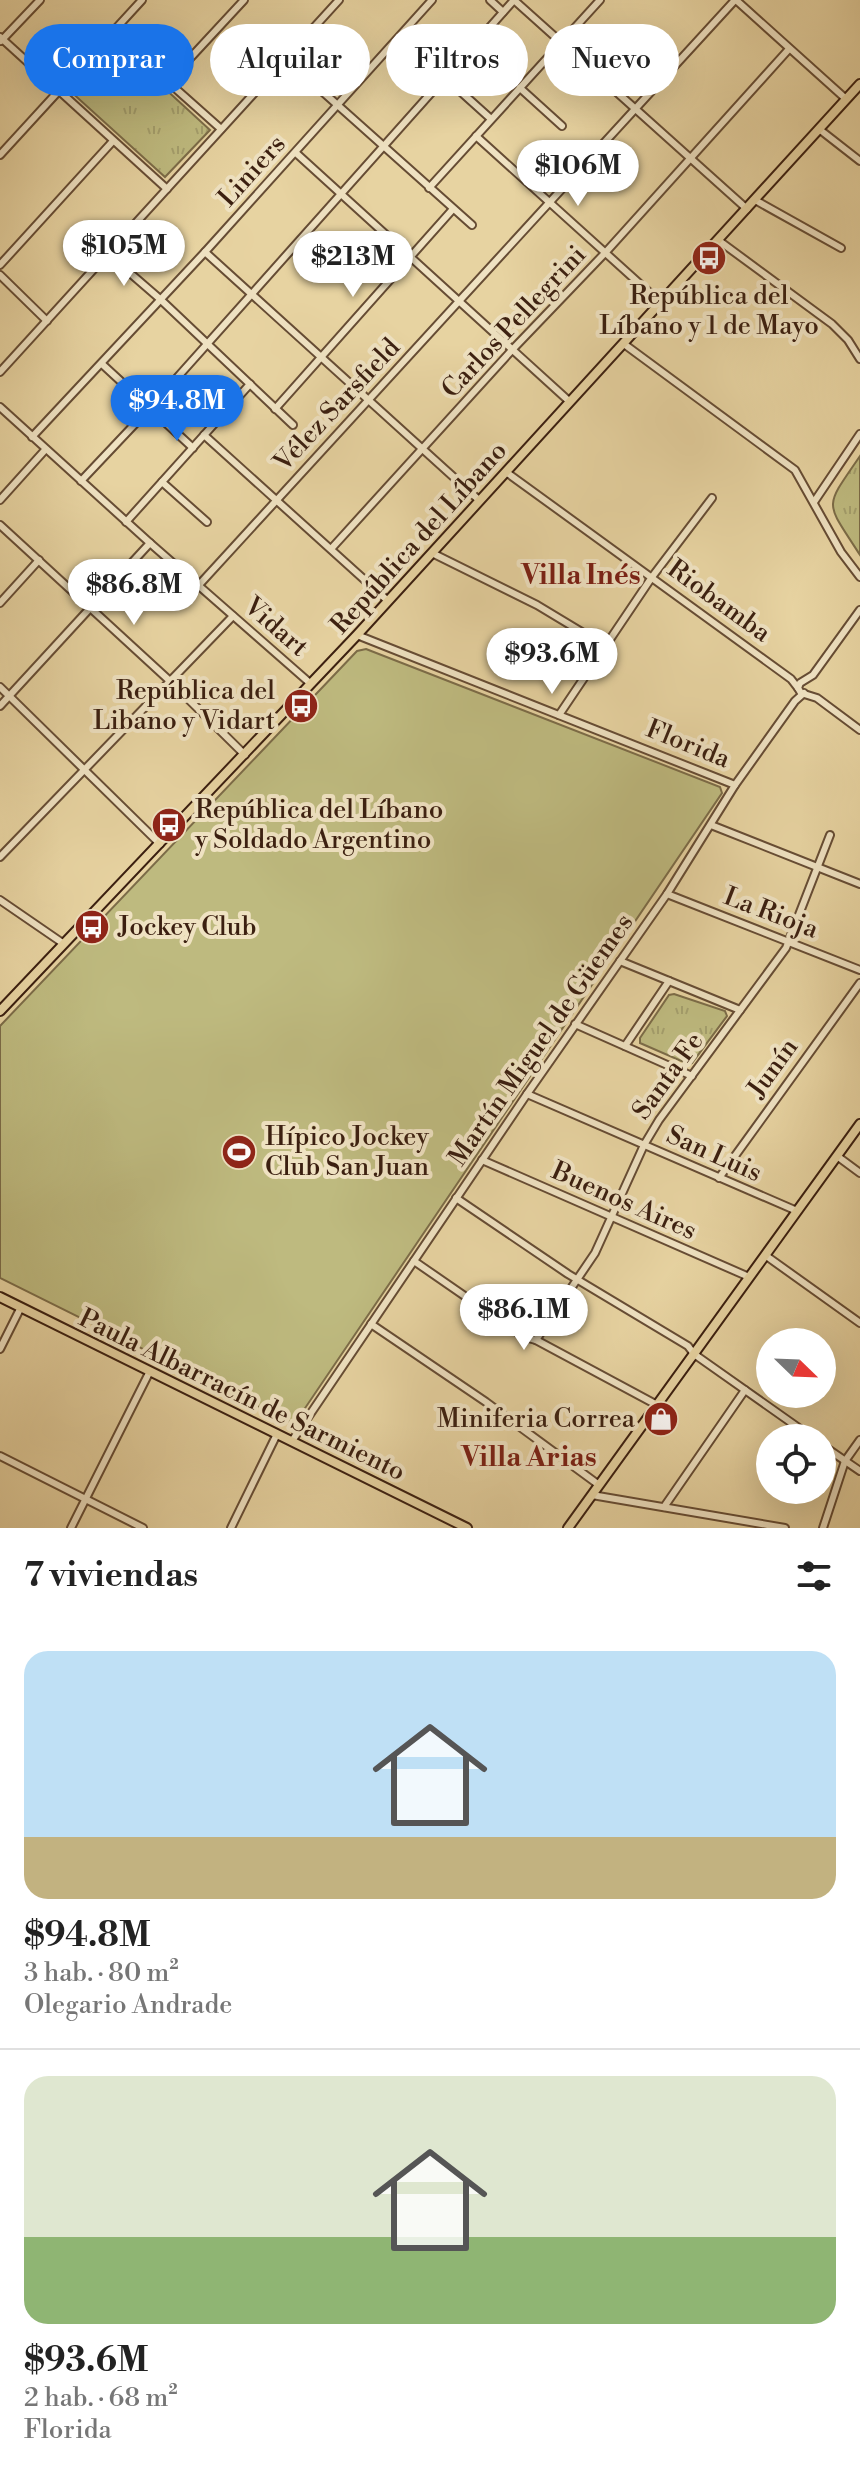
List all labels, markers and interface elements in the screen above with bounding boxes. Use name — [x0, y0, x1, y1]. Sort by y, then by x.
chip: Comprar — [24, 24, 194, 96]
chip: Alquilar — [210, 24, 370, 96]
chip: Filtros — [386, 24, 528, 96]
chip: Nuevo — [544, 24, 679, 96]
street label: Liniers — [211, 128, 293, 214]
pin: $106M — [522, 140, 634, 208]
text: $106M — [535, 150, 621, 182]
pin: $105M — [68, 220, 180, 288]
text: $105M — [81, 230, 167, 262]
pin: $213M — [297, 231, 409, 299]
street label: Carlos Pellegrini — [435, 239, 593, 405]
bus stop icon: República del Líbano y 1 de Mayo — [690, 239, 728, 277]
text: $213M — [311, 241, 395, 273]
place label: República del Líbano y 1 de Mayo — [599, 280, 819, 342]
street label: Vélez Sarsfield — [267, 332, 407, 479]
pin: $94.8M — [112, 375, 242, 443]
text: $94.8M — [129, 385, 225, 417]
street label: República del Líbano — [324, 435, 514, 641]
street label: Riobamba — [661, 553, 778, 650]
district label: Villa Inés — [520, 558, 641, 593]
pin: $86.8M — [69, 559, 199, 627]
text: $86.8M — [86, 569, 182, 601]
street label: Vidart — [237, 590, 315, 664]
pin: $93.6M — [487, 628, 617, 696]
text: $93.6M — [504, 638, 600, 670]
place label: República del Libano y Vidart — [93, 675, 275, 737]
bus stop icon: República del Libano y Vidart — [282, 687, 320, 725]
street label: Florida — [641, 713, 735, 776]
place label: República del Líbano y Soldado Argentino — [194, 794, 443, 856]
bus stop icon: República del Líbano y Soldado Argentino — [150, 806, 188, 844]
street label: La Rioja — [719, 880, 824, 946]
bus stop icon: Jockey Club — [73, 908, 111, 946]
street label: Martín Miguel de Güemes — [442, 908, 640, 1172]
place label: Jockey Club — [117, 911, 256, 943]
street label: Santa Fe — [626, 1026, 710, 1126]
street label: Junín — [740, 1032, 805, 1105]
street label: San Luis — [661, 1119, 767, 1189]
place label: Hípico Jockey Club San Juan — [265, 1121, 429, 1183]
sports icon: Hípico Jockey Club San Juan — [220, 1133, 258, 1171]
street label: Buenos Aires — [546, 1154, 701, 1247]
pin: $86.1M — [459, 1284, 589, 1352]
text: $86.1M — [478, 1294, 570, 1326]
street label: Paula Albarracín de Sarmiento — [74, 1302, 410, 1488]
north arrow — [756, 1328, 836, 1408]
map controls — [756, 1328, 836, 1504]
shop icon: Miniferia Correa — [642, 1400, 680, 1438]
place label: Miniferia Correa — [437, 1403, 636, 1435]
button: locate — [756, 1424, 836, 1504]
district label: Villa Arias — [460, 1440, 597, 1475]
icon: filters — [792, 1554, 836, 1598]
text: 7 viviendas — [24, 1555, 198, 1597]
icon: home — [358, 1703, 502, 1847]
text: $94.8M — [24, 1915, 150, 1957]
text: 3 hab. · 80 m² — [24, 1957, 179, 1989]
text: Olegario Andrade — [24, 1989, 232, 2021]
icon: home — [358, 2128, 502, 2272]
text: $93.6M — [24, 2340, 148, 2382]
text: 2 hab. · 68 m² — [24, 2382, 177, 2414]
text: Florida — [24, 2414, 112, 2446]

